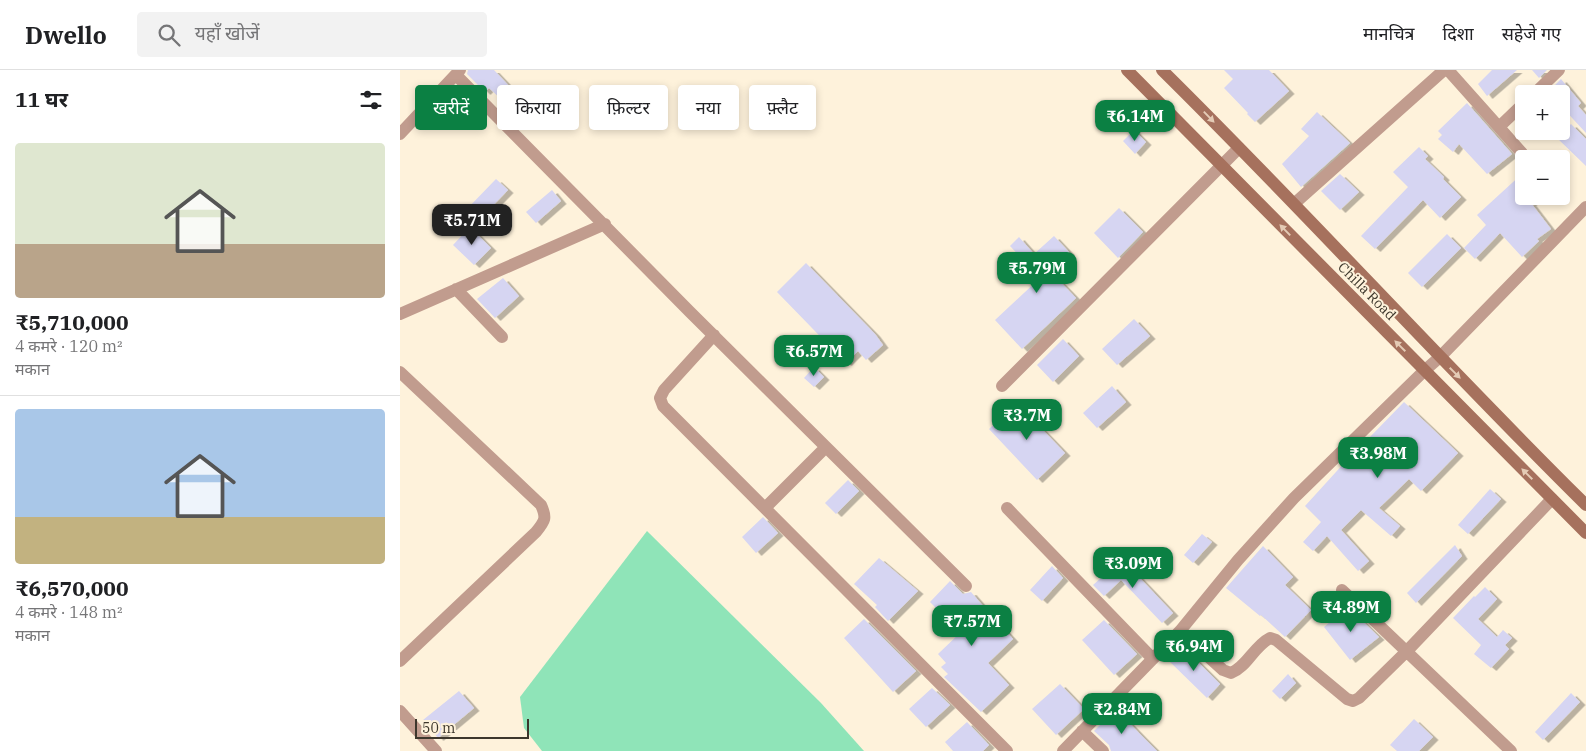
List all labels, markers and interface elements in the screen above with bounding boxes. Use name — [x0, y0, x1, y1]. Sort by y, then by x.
search box — [137, 12, 487, 57]
text: Dwello — [25, 19, 107, 51]
icon: search — [155, 21, 183, 49]
text: यहाँ खोजें — [195, 21, 260, 45]
text: मानचित्र — [1363, 22, 1415, 45]
text: दिशा — [1443, 22, 1474, 45]
text: सहेजे गए — [1502, 22, 1561, 45]
text: 11 घर — [15, 85, 68, 113]
chip: खरीदें — [415, 85, 487, 130]
chip: किराया — [497, 85, 579, 130]
chip: फ़िल्टर — [589, 85, 668, 130]
chip: नया — [678, 85, 739, 130]
chip: फ़्लैट — [749, 85, 816, 130]
map controls — [1515, 85, 1570, 205]
button: + — [1515, 85, 1570, 140]
icon: filters — [357, 86, 385, 114]
pin: ₹6.14M — [1094, 100, 1176, 142]
text: ₹6.14M — [1106, 106, 1164, 126]
one-way arrow — [1203, 111, 1215, 123]
button: − — [1515, 150, 1570, 205]
icon: home — [155, 176, 245, 266]
pin: ₹5.71M — [431, 204, 513, 246]
text: ₹5.71M — [443, 210, 501, 230]
one-way arrow — [1280, 225, 1292, 237]
pin: ₹5.79M — [996, 252, 1078, 294]
text: ₹5.79M — [1008, 258, 1066, 278]
street label: Chilla Road — [1334, 258, 1400, 324]
text: ₹5,710,000 — [15, 308, 129, 336]
pin: ₹6.57M — [773, 334, 855, 377]
text: 4 कमरे · 120 m² — [15, 336, 123, 356]
one-way arrow — [1394, 340, 1406, 352]
text: ₹6.57M — [785, 341, 843, 361]
text: मकान — [15, 359, 50, 379]
one-way arrow — [1449, 366, 1461, 378]
pin: ₹3.7M — [992, 398, 1062, 441]
text: ₹3.7M — [1003, 405, 1051, 425]
pin: ₹3.98M — [1337, 436, 1419, 479]
icon: home — [155, 441, 245, 531]
text: ₹3.98M — [1349, 443, 1407, 463]
one-way arrow — [1521, 468, 1533, 480]
pin: ₹3.09M — [1092, 546, 1174, 589]
text: ₹3.09M — [1104, 553, 1162, 573]
text: ₹6,570,000 — [15, 574, 129, 602]
pin: ₹4.89M — [1310, 590, 1392, 633]
text: ₹4.89M — [1322, 597, 1380, 617]
text: 4 कमरे · 148 m² — [15, 602, 123, 622]
pin: ₹7.57M — [931, 604, 1013, 647]
text: ₹7.57M — [943, 611, 1001, 631]
text: मकान — [15, 625, 50, 645]
pin: ₹6.94M — [1153, 630, 1235, 672]
text: ₹6.94M — [1165, 636, 1223, 656]
pin: ₹2.84M — [1081, 692, 1163, 735]
text: ₹2.84M — [1093, 699, 1151, 719]
scale bar — [415, 716, 529, 739]
text: 50 m — [422, 719, 455, 737]

